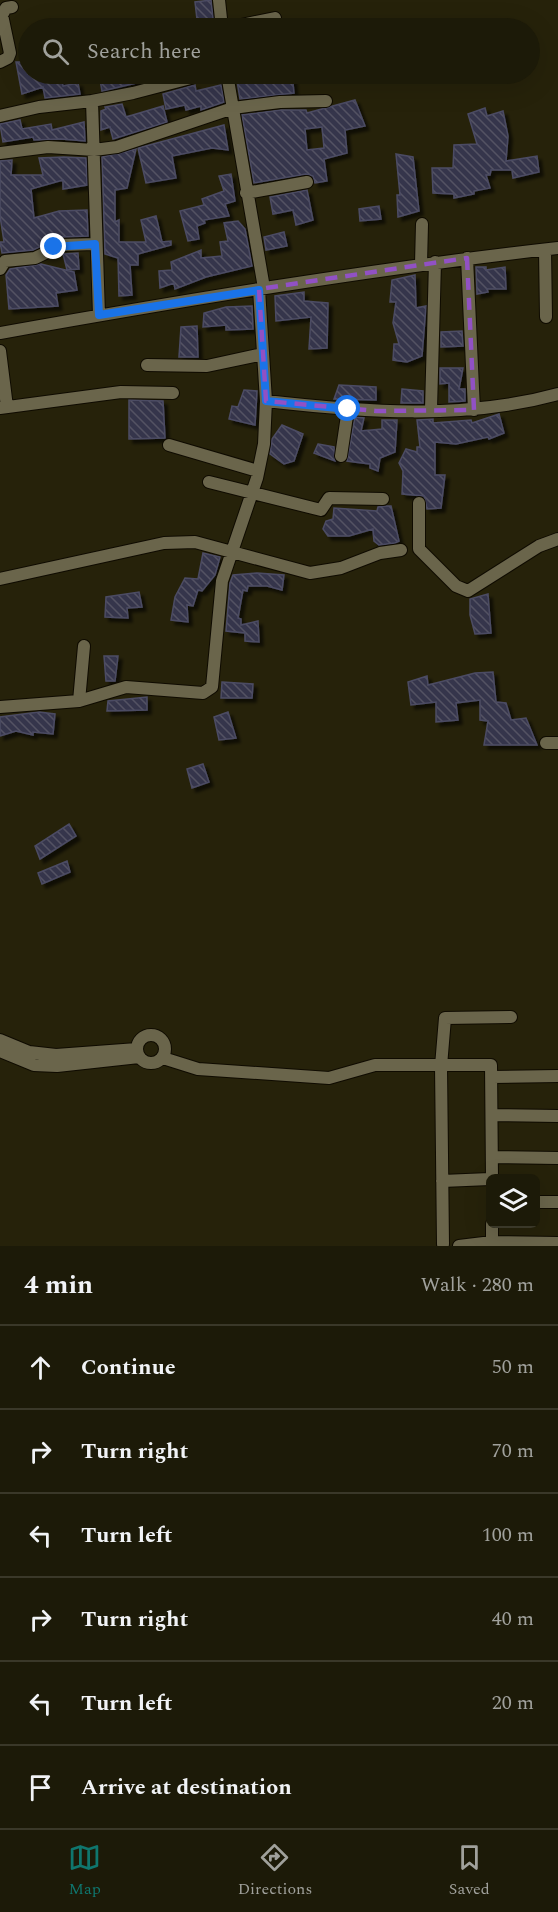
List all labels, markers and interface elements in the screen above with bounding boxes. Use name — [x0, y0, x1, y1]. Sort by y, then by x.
search box — [18, 18, 540, 84]
icon: search — [39, 35, 72, 68]
text: Search here — [87, 35, 201, 68]
route end — [40, 233, 66, 259]
route start — [334, 395, 360, 421]
map controls — [486, 1174, 540, 1228]
button: layers — [486, 1174, 540, 1228]
text: 4 min — [24, 1265, 93, 1305]
text: Walk · 280 m — [421, 1270, 534, 1300]
icon: ahead — [24, 1351, 57, 1384]
text: Continue — [81, 1351, 176, 1384]
text: 50 m — [492, 1352, 534, 1382]
icon: right — [24, 1435, 57, 1468]
text: Turn right — [81, 1435, 188, 1468]
text: 70 m — [492, 1436, 534, 1466]
icon: left — [24, 1519, 57, 1552]
text: Turn left — [81, 1519, 173, 1552]
text: 100 m — [482, 1520, 534, 1550]
icon: right — [24, 1603, 57, 1636]
text: Turn right — [81, 1603, 188, 1636]
text: 40 m — [492, 1604, 534, 1634]
icon: left — [24, 1687, 57, 1720]
text: Turn left — [81, 1687, 173, 1720]
text: 20 m — [492, 1688, 534, 1718]
icon: arrive — [24, 1771, 57, 1804]
text: Arrive at destination — [81, 1771, 292, 1804]
tab: Map — [68, 1841, 101, 1901]
tab: Directions — [238, 1841, 312, 1901]
tab: Saved — [449, 1841, 490, 1901]

